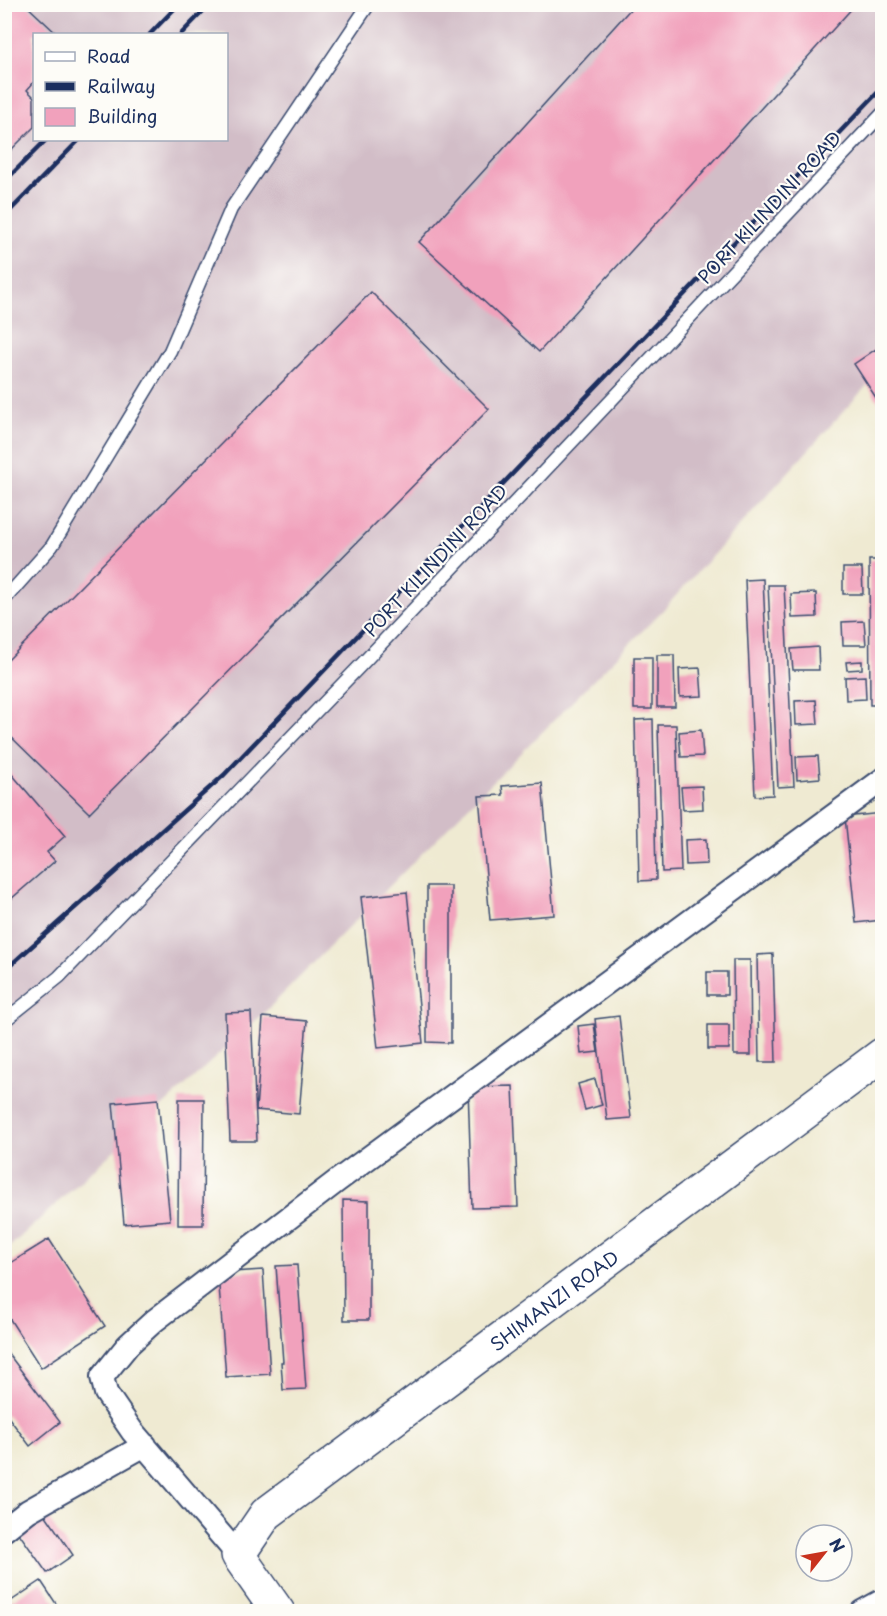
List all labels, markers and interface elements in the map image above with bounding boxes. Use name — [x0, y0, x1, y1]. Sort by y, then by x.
legend — [33, 33, 228, 141]
text: Road — [87, 42, 131, 69]
text: Railway — [87, 72, 155, 99]
text: Building — [87, 102, 157, 129]
street label: PORT KILINDINI ROAD — [691, 125, 847, 289]
street label: PORT KILINDINI ROAD — [357, 478, 513, 642]
street label: SHIMANZI ROAD — [484, 1243, 624, 1357]
north arrow — [794, 1523, 854, 1583]
text: N — [824, 1533, 851, 1556]

